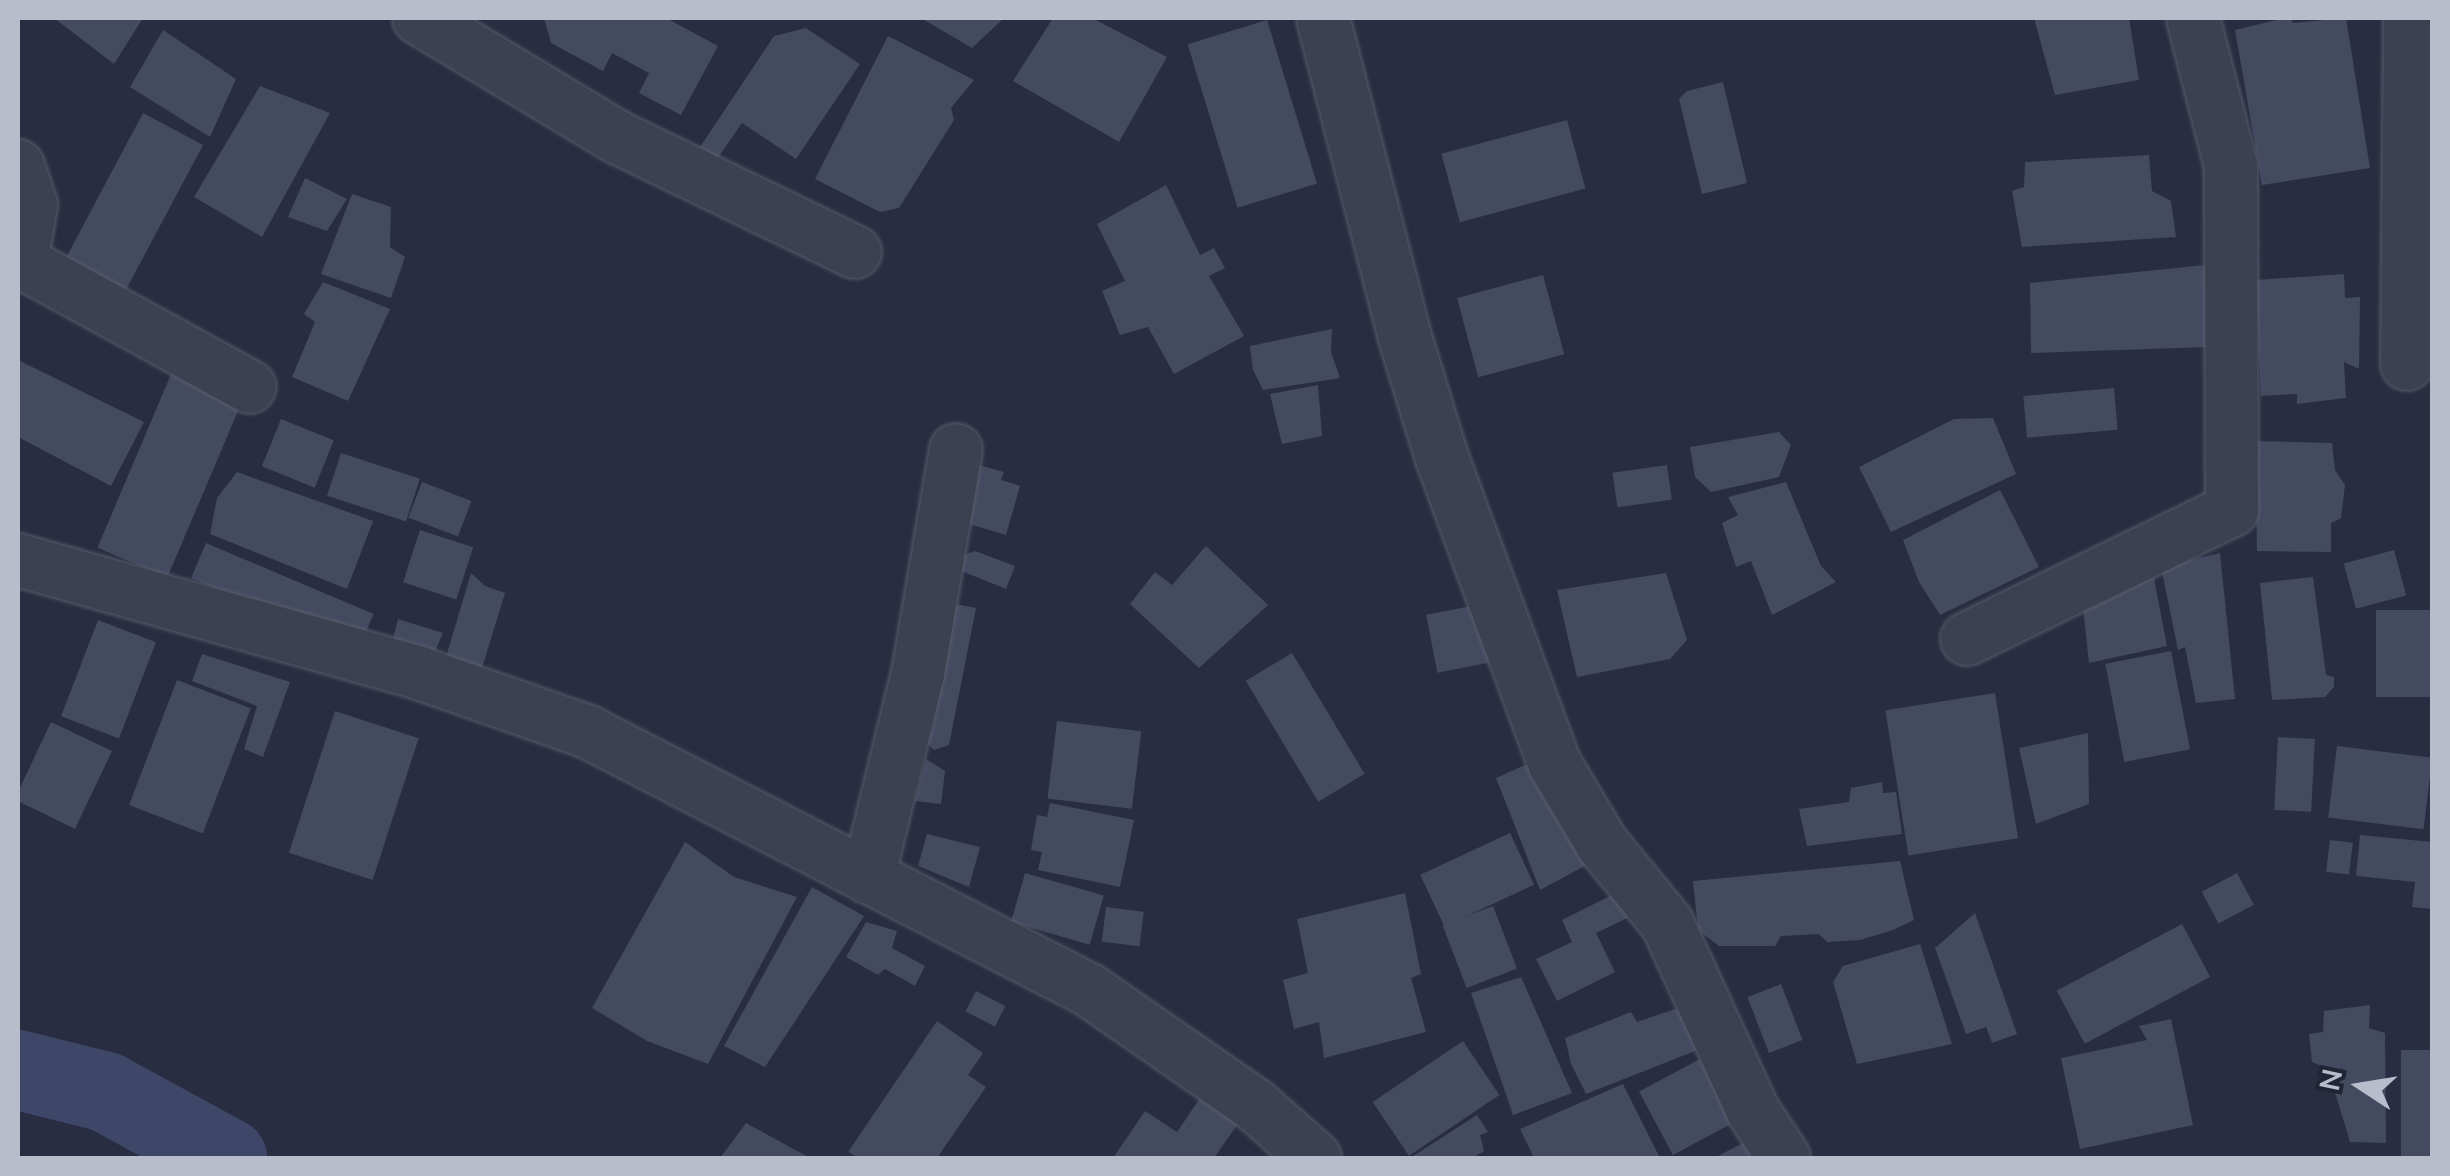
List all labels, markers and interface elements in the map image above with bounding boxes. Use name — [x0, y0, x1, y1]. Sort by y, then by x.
north arrow — [2310, 1036, 2410, 1136]
text: N — [2311, 1066, 2349, 1094]

